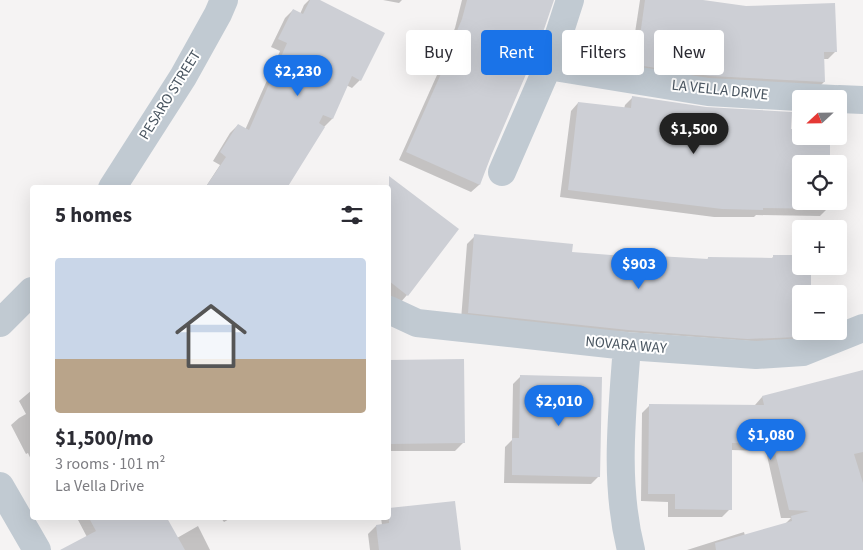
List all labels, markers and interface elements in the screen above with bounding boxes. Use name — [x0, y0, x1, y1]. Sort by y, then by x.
chip: Buy — [406, 30, 471, 75]
chip: Rent — [481, 30, 552, 75]
chip: Filters — [562, 30, 644, 75]
chip: New — [654, 30, 724, 75]
street label: PESARO STREET — [134, 46, 206, 144]
pin: $2,230 — [257, 54, 339, 97]
text: $2,230 — [274, 60, 322, 82]
street label: LA VELLA DRIVE — [671, 74, 770, 106]
north arrow — [792, 90, 848, 145]
map controls — [792, 90, 847, 340]
pin: $1,500 — [653, 112, 735, 155]
text: $1,500 — [670, 118, 718, 140]
button: locate — [792, 155, 847, 210]
text: 5 homes — [55, 200, 132, 230]
icon: filters — [338, 201, 366, 229]
button: + — [792, 220, 847, 275]
pin: $903 — [609, 248, 669, 290]
text: $903 — [622, 253, 656, 275]
button: − — [792, 285, 847, 340]
icon: home — [166, 291, 256, 381]
street label: NOVARA WAY — [584, 331, 668, 359]
pin: $2,010 — [518, 384, 600, 427]
text: $2,010 — [535, 390, 583, 412]
pin: $1,080 — [730, 418, 812, 461]
text: $1,500/mo — [55, 423, 154, 453]
text: $1,080 — [747, 424, 795, 446]
text: 3 rooms · 101 m² — [55, 453, 165, 475]
text: La Vella Drive — [55, 475, 144, 497]

